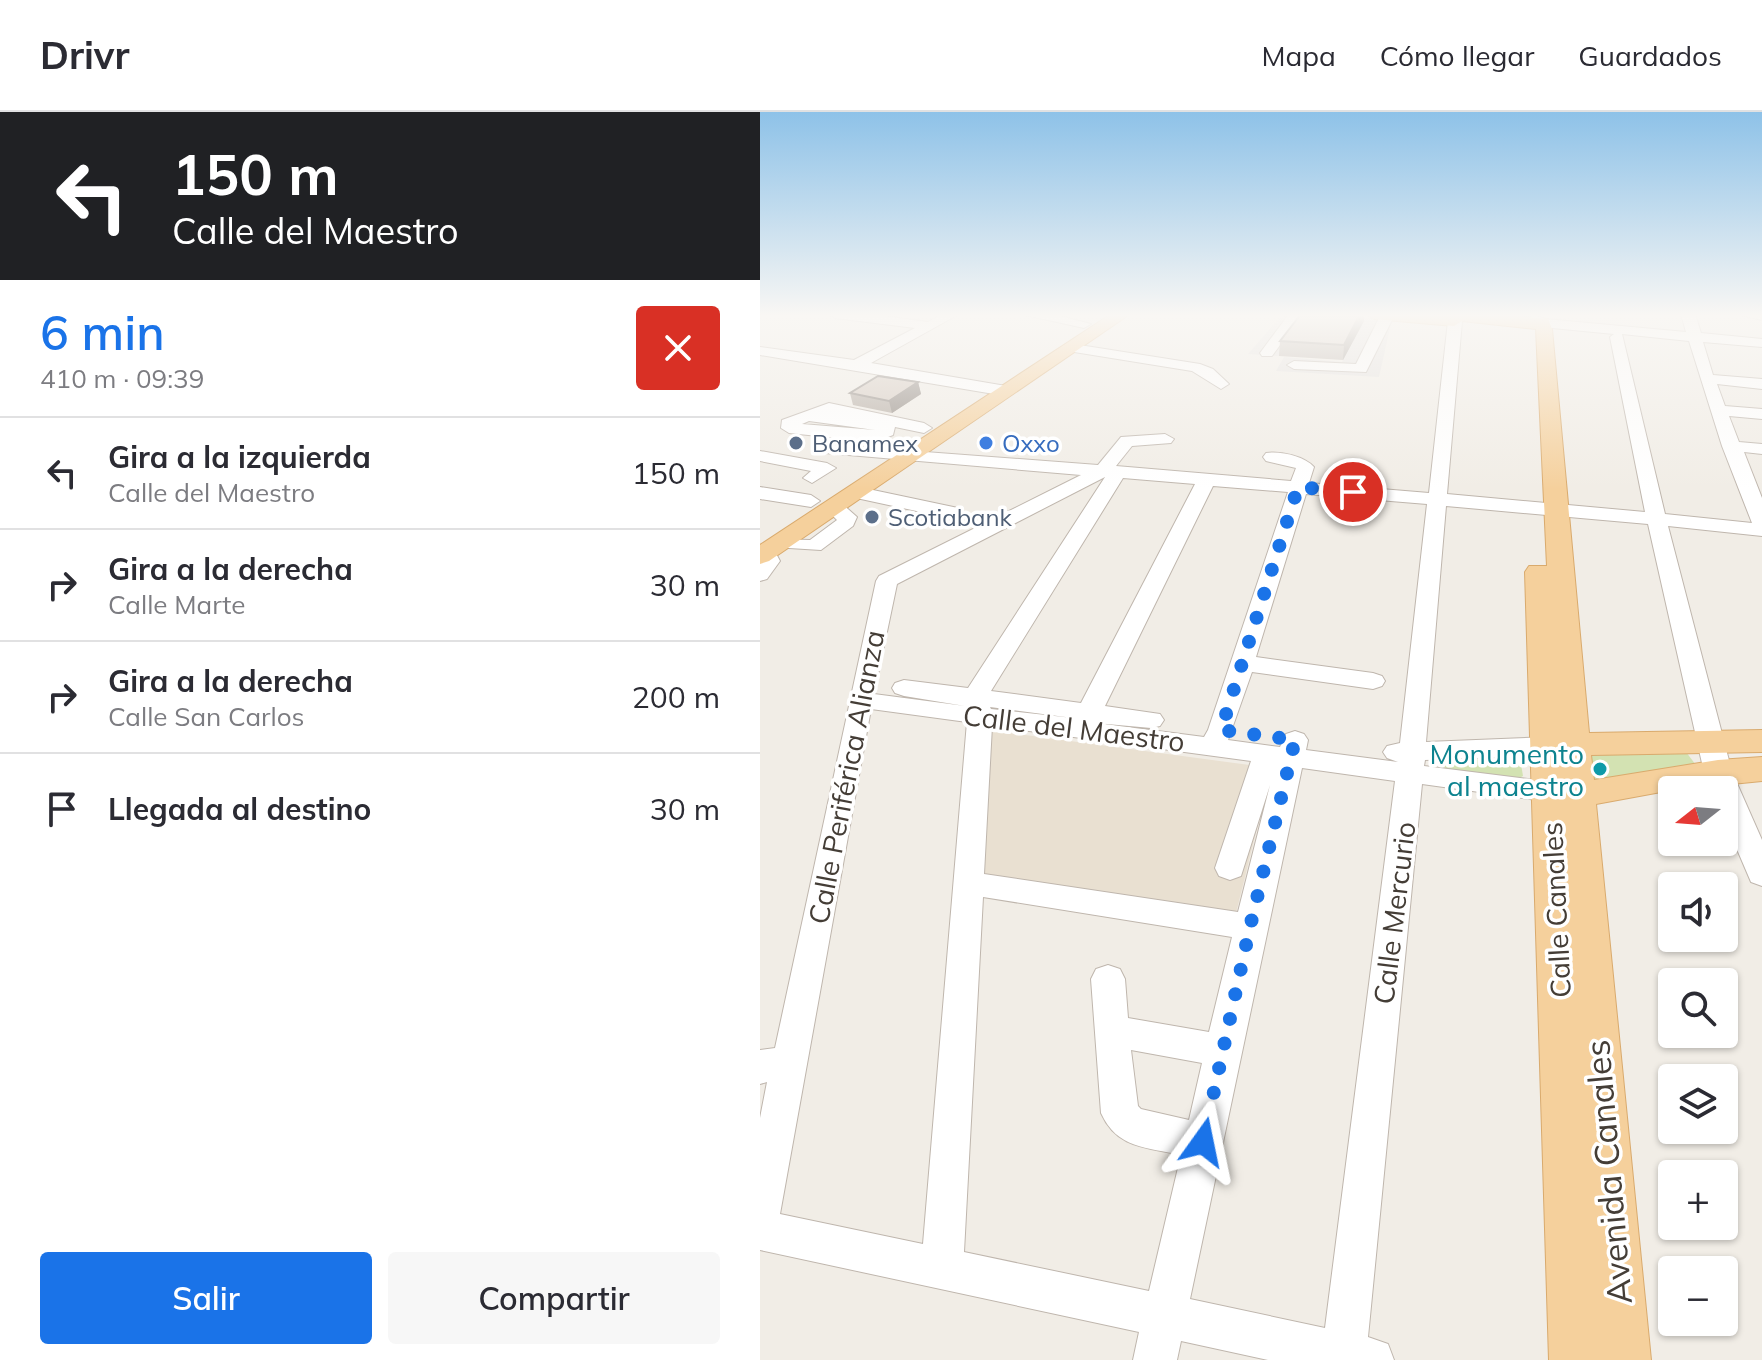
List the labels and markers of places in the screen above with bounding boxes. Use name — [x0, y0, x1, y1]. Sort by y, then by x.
place label: Banamex — [812, 428, 918, 458]
place label: Oxxo — [1002, 428, 1060, 458]
marker: Banamex — [787, 434, 805, 452]
marker: Oxxo — [977, 434, 995, 452]
pin — [1319, 458, 1387, 526]
place label: Scotiabank — [888, 502, 1013, 532]
marker: Scotiabank — [863, 508, 881, 526]
place label: Monumento al maestro — [1430, 736, 1584, 803]
marker: Monumento al maestro — [1591, 760, 1609, 778]

